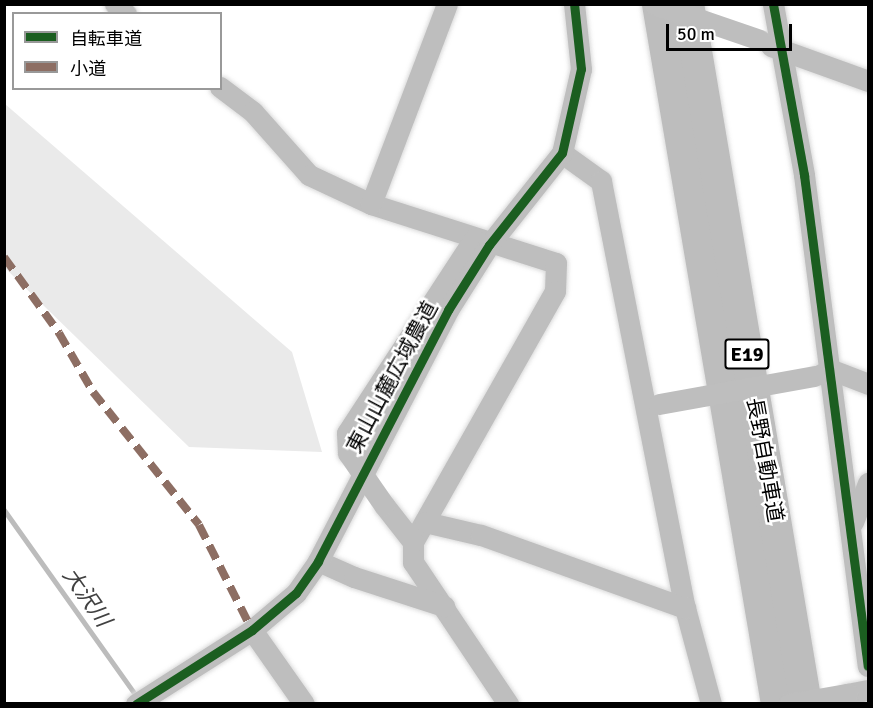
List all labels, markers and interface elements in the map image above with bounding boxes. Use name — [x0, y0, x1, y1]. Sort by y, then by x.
legend — [12, 12, 222, 90]
scale bar — [669, 12, 795, 50]
text: 50 m — [677, 23, 715, 45]
text: 自転車道 — [70, 28, 142, 50]
text: 小道 — [70, 58, 106, 80]
street label: 東山山麓広域農道 — [341, 297, 443, 457]
road number: E19 — [723, 337, 771, 371]
street label: 長野自動車道 — [742, 396, 788, 524]
water label: 大沢川 — [57, 562, 117, 632]

